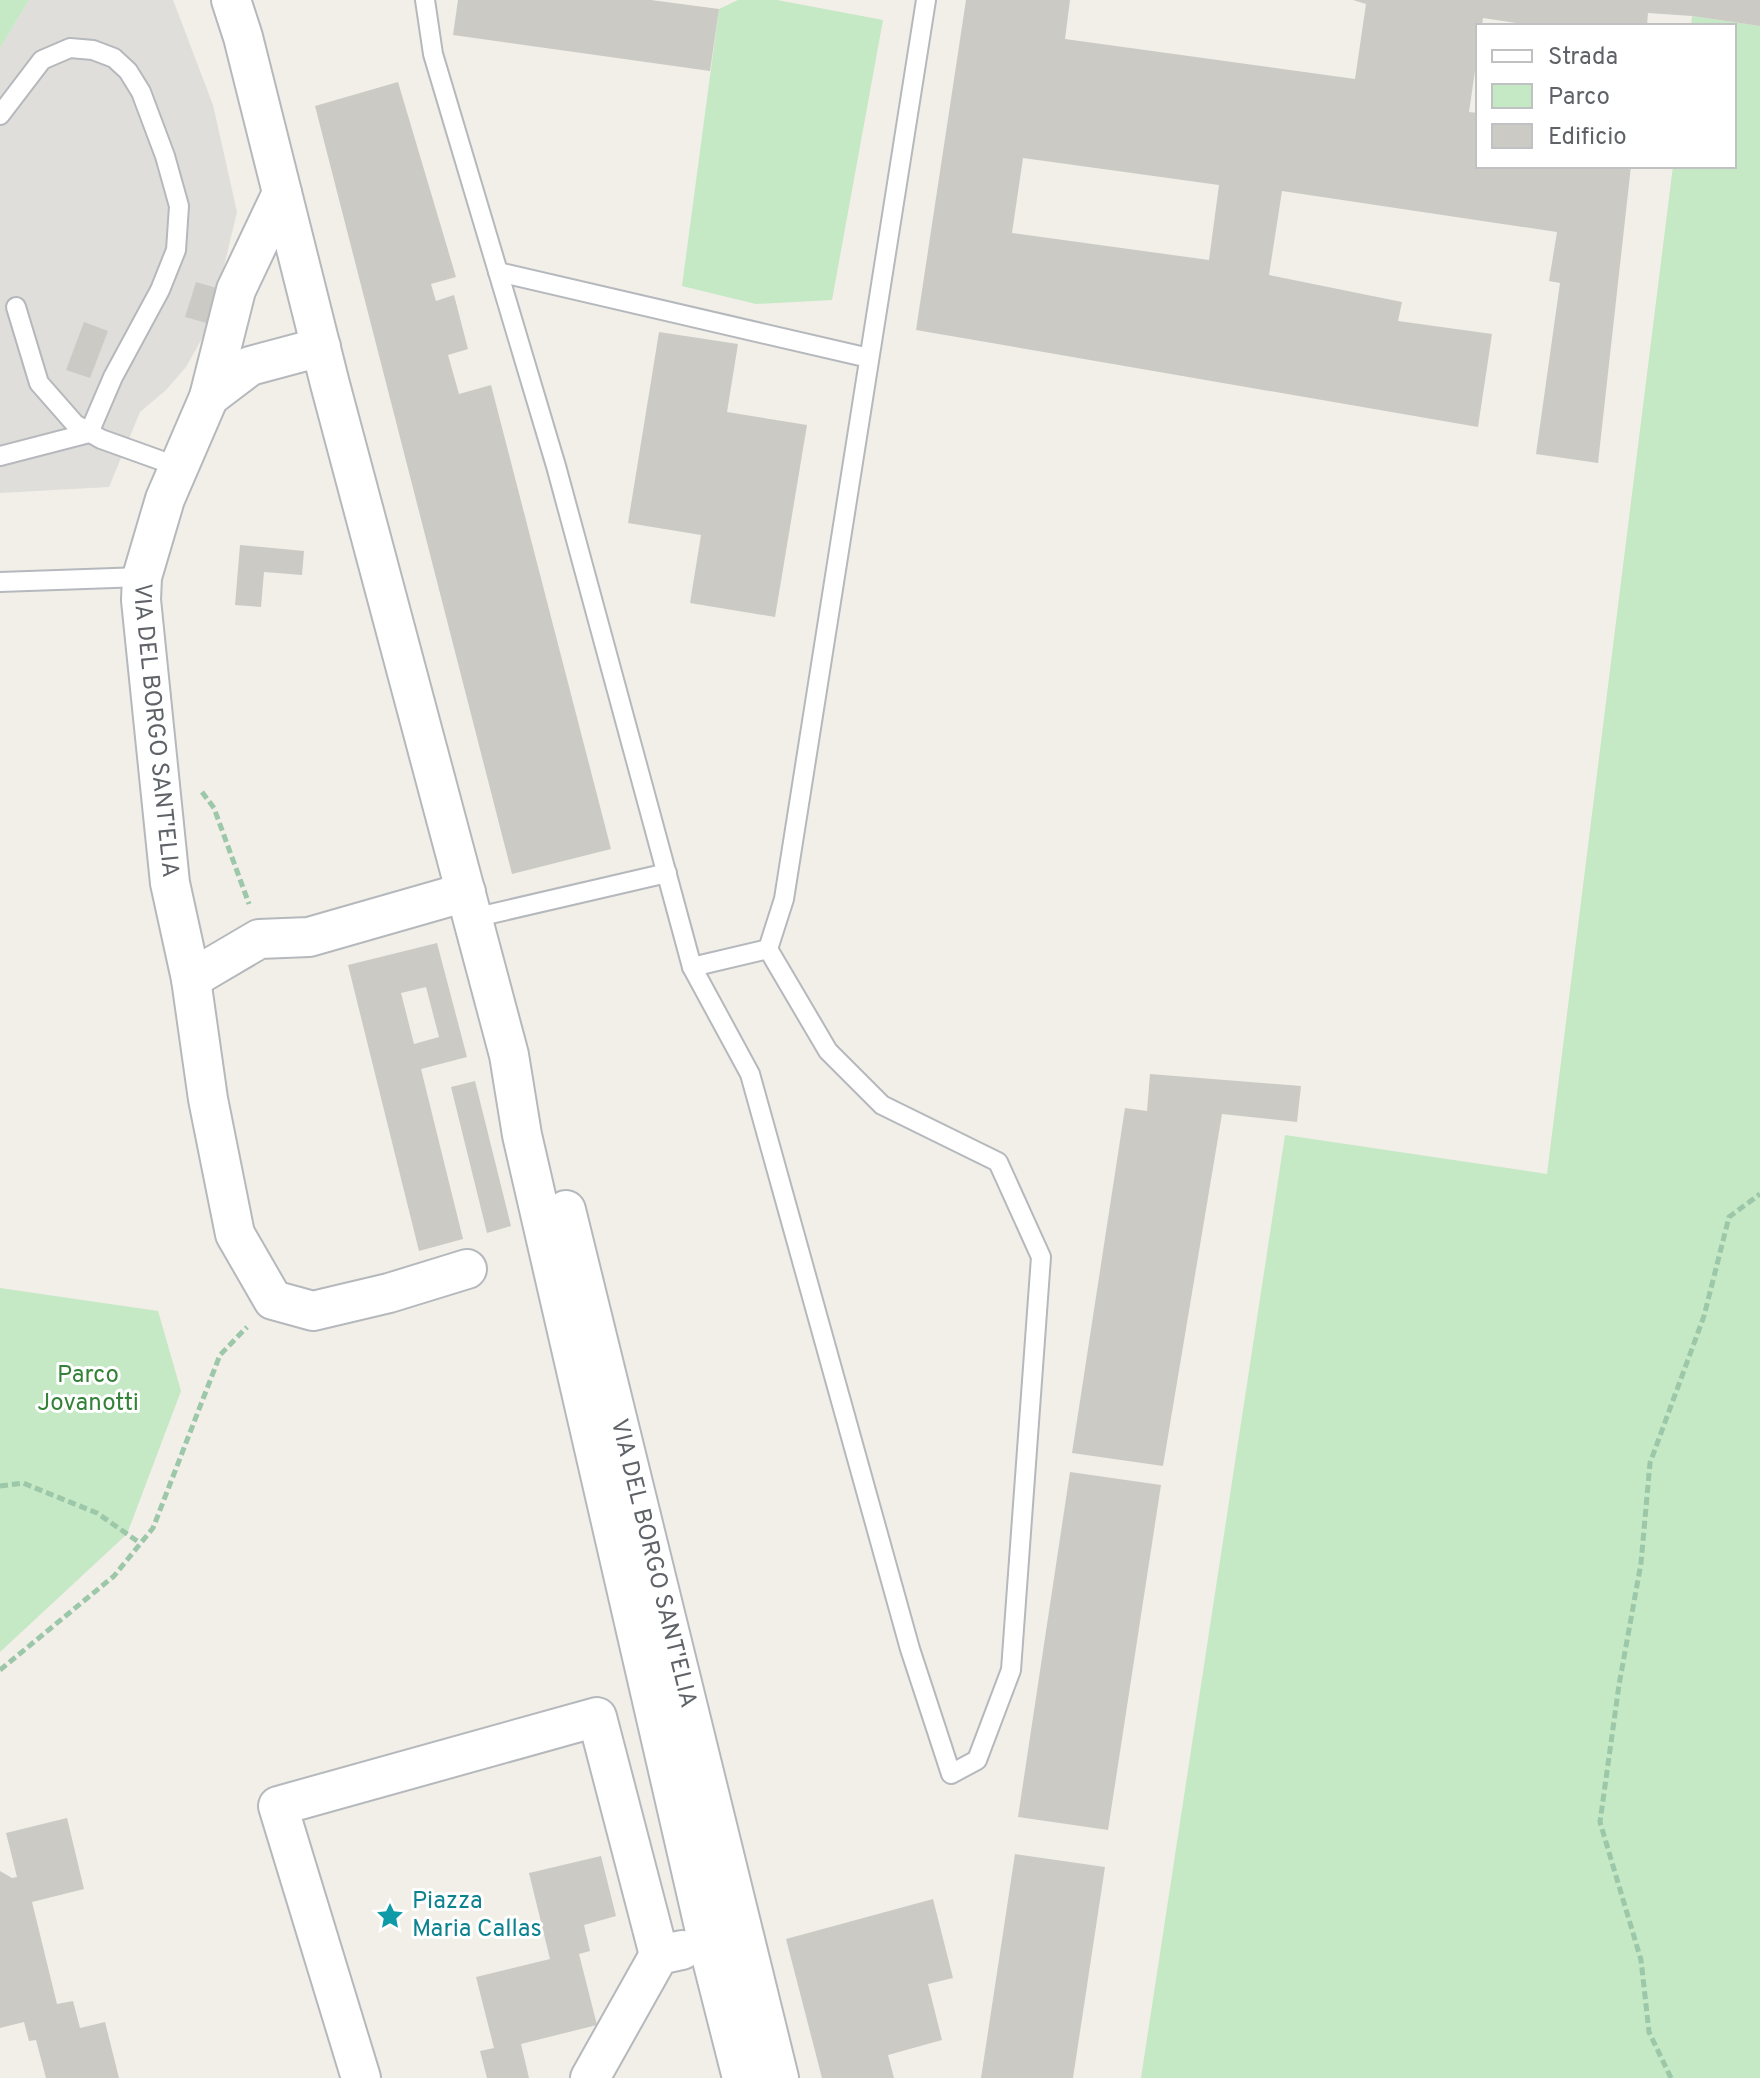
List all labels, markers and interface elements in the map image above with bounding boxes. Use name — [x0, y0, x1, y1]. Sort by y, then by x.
legend — [1476, 24, 1736, 168]
text: Strada — [1548, 43, 1618, 73]
text: Parco — [1548, 83, 1610, 113]
text: Edificio — [1548, 123, 1627, 153]
street label: VIA DEL BORGO SANT'ELIA — [126, 582, 184, 879]
park label: Parco Jovanotti — [37, 1361, 139, 1419]
street label: VIA DEL BORGO SANT'ELIA — [603, 1416, 703, 1711]
place label: Piazza Maria Callas — [412, 1887, 542, 1945]
place icon: Piazza Maria Callas — [375, 1901, 405, 1931]

